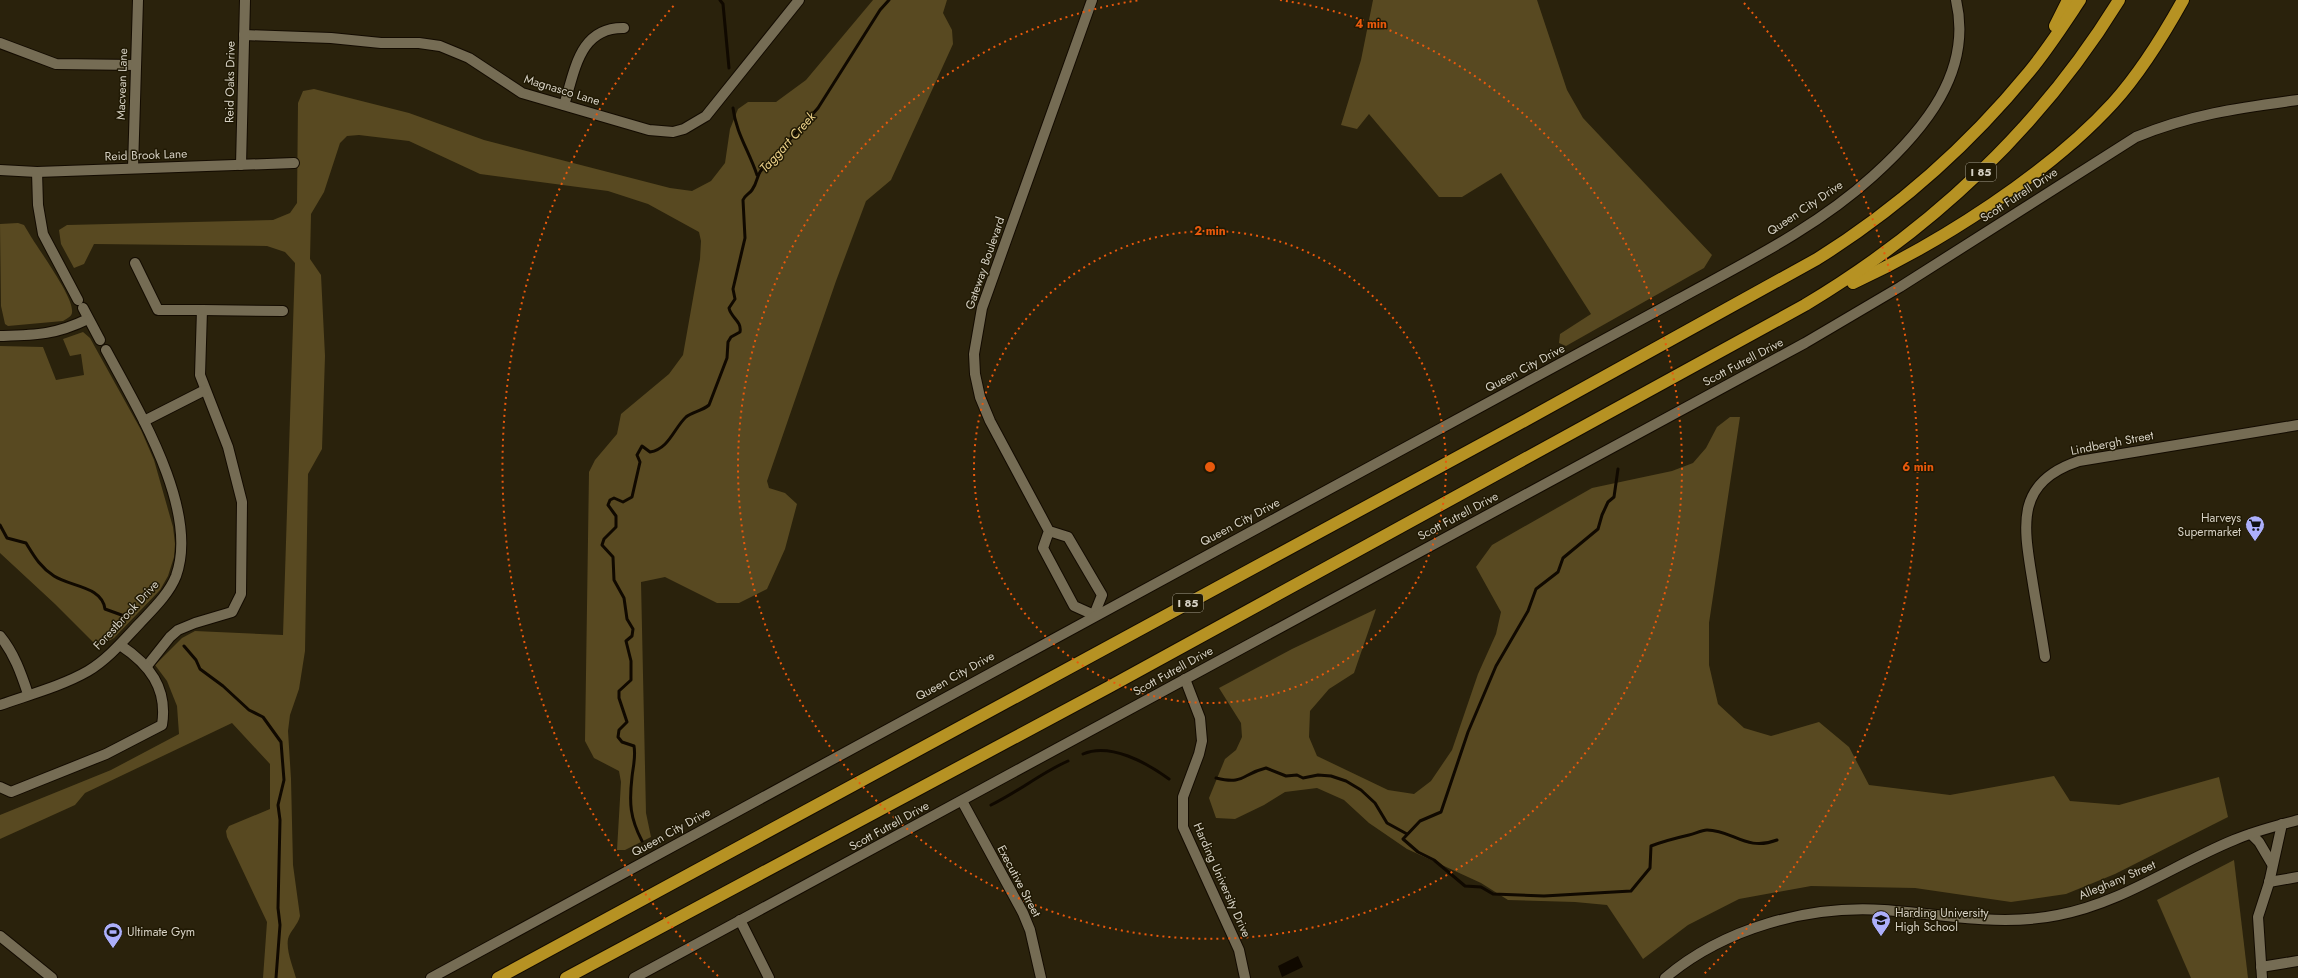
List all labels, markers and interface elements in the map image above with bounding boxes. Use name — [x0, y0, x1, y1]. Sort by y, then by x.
text: 4 min — [1355, 15, 1387, 33]
street label: Reid Oaks Drive — [220, 41, 240, 123]
street label: Macvean Lane — [112, 48, 132, 120]
street label: Magnasco Lane — [522, 70, 602, 110]
water label: Taggart Creek — [755, 107, 820, 177]
street label: Reid Brook Lane — [104, 145, 188, 165]
road number: I 85 — [1966, 163, 1996, 181]
street label: Scott Futrell Drive — [1977, 163, 2061, 227]
street label: Queen City Drive — [1764, 176, 1846, 240]
street label: Gateway Boulevard — [961, 214, 1009, 312]
text: 2 min — [1194, 222, 1226, 240]
street label: Scott Futrell Drive — [1699, 333, 1787, 391]
street label: Queen City Drive — [1482, 339, 1568, 397]
street label: Lindbergh Street — [2069, 426, 2155, 460]
text: 6 min — [1902, 458, 1934, 476]
centre of rings — [1203, 460, 1217, 474]
street label: Scott Futrell Drive — [1414, 487, 1502, 545]
street label: Queen City Drive — [1197, 493, 1283, 551]
place label: Harveys Supermarket — [2178, 509, 2241, 541]
supermarket icon: Harveys Supermarket — [2244, 514, 2266, 542]
street label: Forestbrook Drive — [89, 576, 163, 654]
road number: I 85 — [1173, 594, 1203, 612]
street label: Scott Futrell Drive — [1130, 642, 1216, 700]
street label: Queen City Drive — [912, 647, 998, 705]
street label: Scott Futrell Drive — [846, 797, 932, 855]
street label: Queen City Drive — [628, 803, 714, 861]
street label: Harding University Drive — [1189, 820, 1255, 940]
street label: Executive Street — [992, 842, 1046, 920]
street label: Alleghany Street — [2076, 856, 2158, 904]
place label: Harding University High School — [1895, 904, 1989, 936]
school or university icon: Harding University High School — [1870, 909, 1892, 937]
sports icon: Ultimate Gym — [102, 921, 124, 949]
place label: Ultimate Gym — [127, 923, 195, 941]

